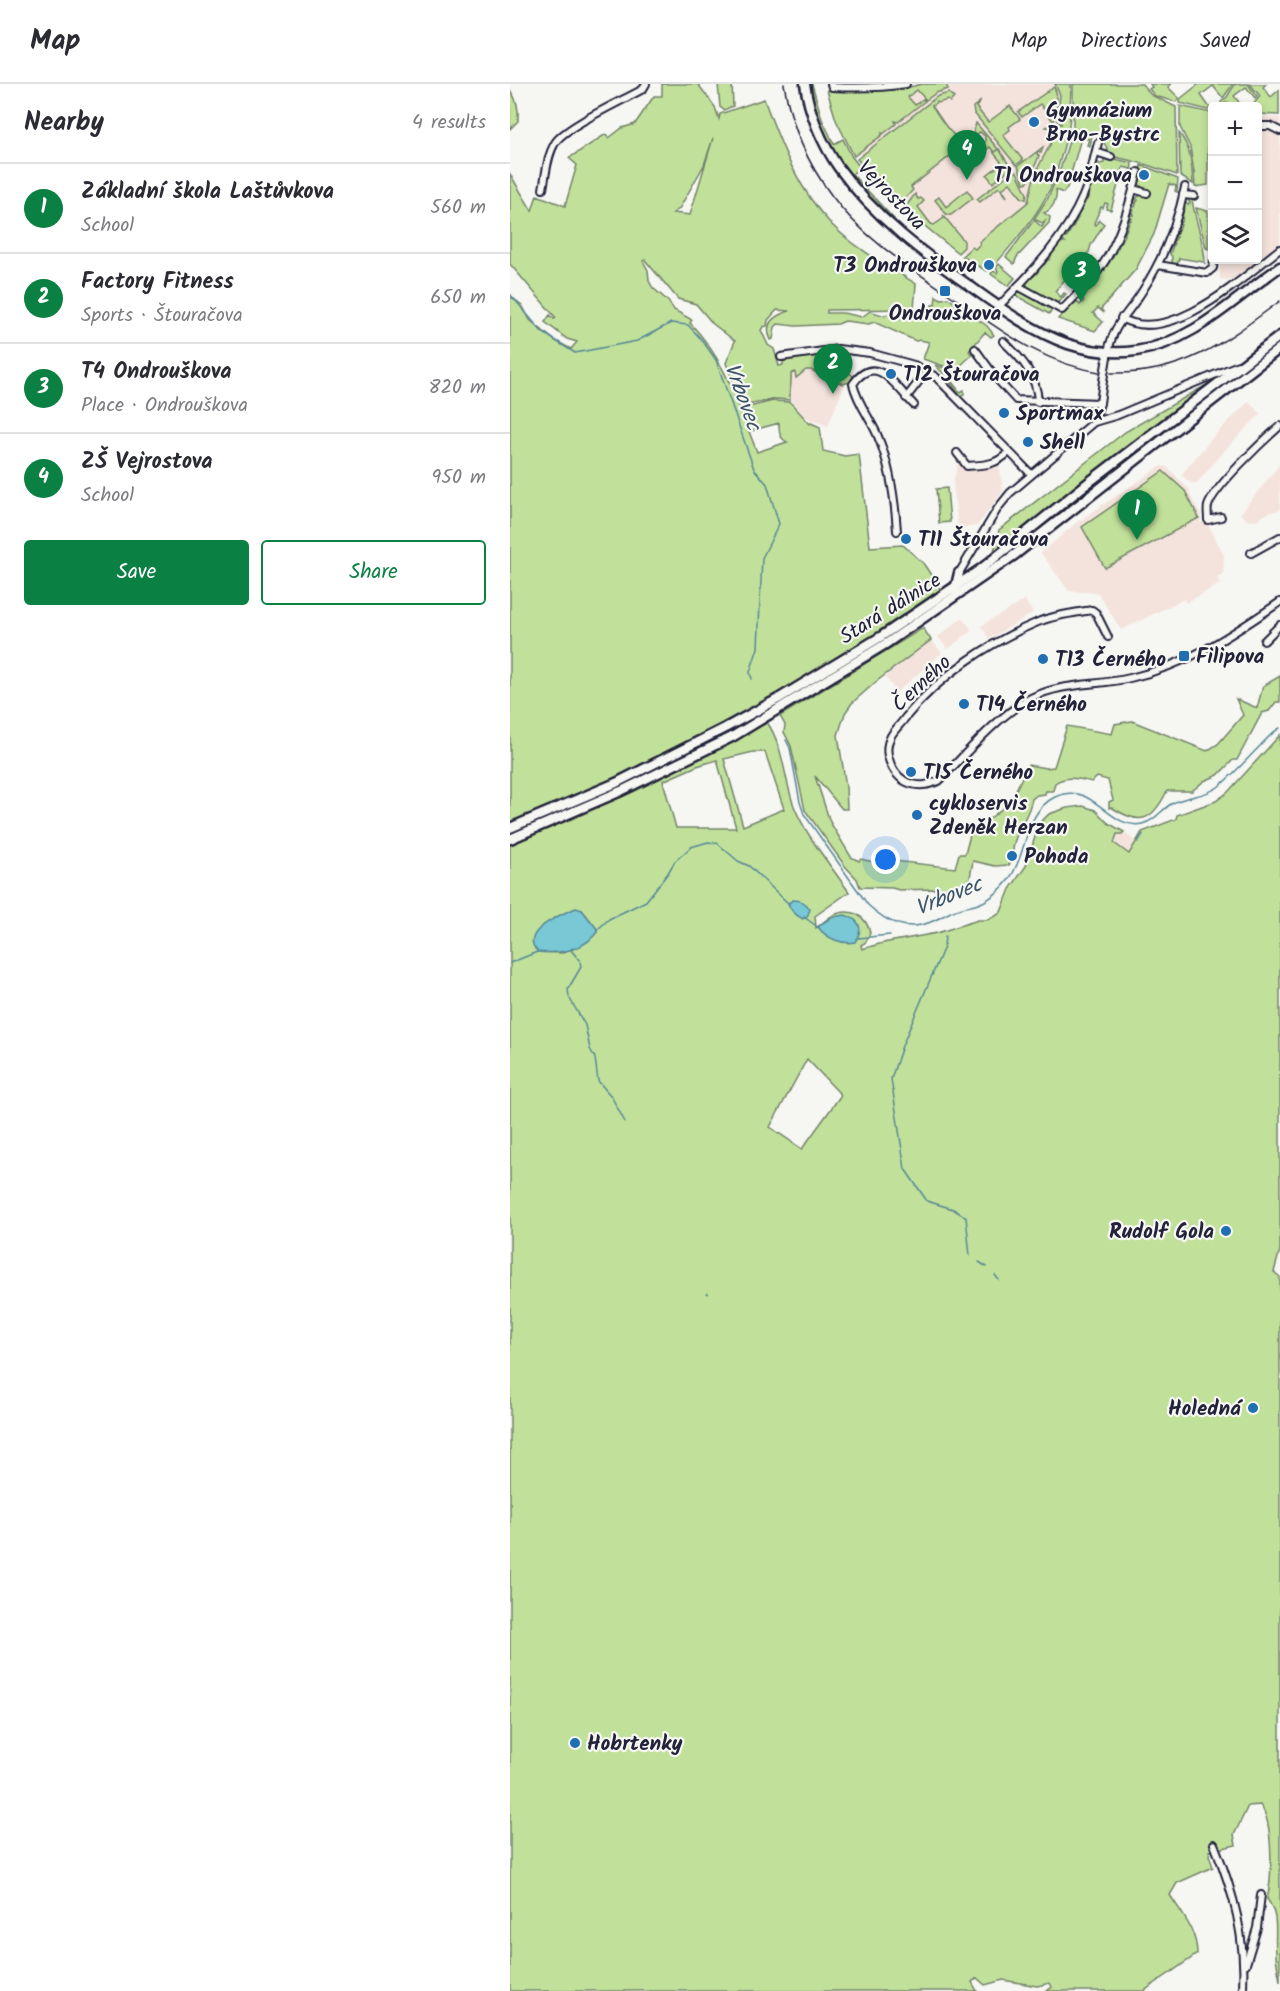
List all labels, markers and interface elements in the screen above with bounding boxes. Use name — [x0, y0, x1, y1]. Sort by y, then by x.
text: Map — [30, 19, 81, 64]
text: Map — [1011, 25, 1047, 58]
text: Directions — [1080, 25, 1167, 58]
text: Saved — [1200, 25, 1250, 58]
place label: Gymnázium Brno-Bystrc — [1046, 95, 1160, 152]
text: Nearby — [24, 102, 104, 144]
map controls — [1208, 102, 1262, 264]
button: + — [1208, 102, 1262, 156]
text: 4 results — [412, 107, 486, 139]
marker: Gymnázium Brno-Bystrc — [1027, 115, 1041, 129]
pin: 4 — [948, 130, 986, 180]
street label: Vejrostova — [849, 153, 933, 239]
button: − — [1208, 156, 1262, 210]
place label: T1 Ondrouškova — [994, 160, 1132, 193]
marker: T1 Ondrouškova — [1137, 168, 1151, 182]
text: Základní škola Laštůvkova — [81, 175, 334, 210]
text: 1 — [40, 192, 47, 224]
text: 560 m — [430, 192, 486, 224]
text: School — [81, 210, 134, 242]
button: layers — [1208, 210, 1262, 264]
place label: T3 Ondrouškova — [833, 250, 977, 283]
pin: 3 — [1062, 252, 1100, 302]
marker: T3 Ondrouškova — [982, 258, 996, 272]
text: Factory Fitness — [81, 265, 234, 300]
text: 2 — [38, 282, 49, 314]
text: 650 m — [430, 282, 486, 314]
marker: Ondrouškova — [938, 284, 952, 298]
place label: Ondrouškova — [889, 298, 1002, 331]
text: Sports · Štouračova — [81, 300, 243, 332]
pin: 2 — [814, 344, 852, 394]
text: T4 Ondrouškova — [81, 355, 231, 390]
water label: Vrbovec — [713, 358, 771, 438]
place label: T12 Štouračova — [903, 359, 1040, 392]
marker: T12 Štouračova — [884, 367, 898, 381]
text: 3 — [38, 372, 49, 404]
text: 820 m — [428, 372, 486, 404]
text: Place · Ondrouškova — [81, 390, 248, 422]
place label: Sportmax — [1016, 398, 1104, 431]
marker: Sportmax — [997, 406, 1011, 420]
place label: Shell — [1040, 427, 1085, 460]
marker: Shell — [1021, 435, 1035, 449]
text: ZŠ Vejrostova — [81, 445, 212, 480]
text: 4 — [38, 462, 49, 494]
text: 950 m — [432, 462, 486, 494]
text: School — [81, 480, 134, 512]
pin: 1 — [1118, 490, 1156, 540]
place label: T11 Štouračova — [918, 524, 1049, 557]
marker: T11 Štouračova — [899, 532, 913, 546]
button: Save — [24, 540, 249, 605]
button: Share — [261, 540, 486, 605]
street label: Stará dálnice — [833, 565, 949, 654]
place label: Filipova — [1196, 641, 1265, 674]
place label: T13 Černého — [1055, 644, 1166, 677]
street label: Černého — [884, 647, 960, 721]
marker: Filipova — [1177, 649, 1191, 663]
marker: T13 Černého — [1036, 652, 1050, 666]
place label: T14 Černého — [976, 689, 1087, 722]
marker: T14 Černého — [957, 697, 971, 711]
place label: T15 Černého — [923, 757, 1034, 790]
marker: T15 Černého — [904, 765, 918, 779]
place label: cykloservis Zdeněk Herzan — [929, 788, 1068, 845]
marker: cykloservis Zdeněk Herzan — [910, 808, 924, 822]
place label: Pohoda — [1024, 841, 1089, 874]
your location — [871, 845, 900, 874]
marker: Pohoda — [1005, 849, 1019, 863]
water label: Vrbovec — [910, 867, 990, 927]
place label: Rudolf Gola — [1109, 1216, 1214, 1249]
marker: Rudolf Gola — [1219, 1224, 1233, 1238]
place label: Holedná — [1168, 1393, 1243, 1426]
marker: Holedná — [1246, 1401, 1260, 1415]
place label: Hobrtenky — [587, 1728, 682, 1761]
marker: Hobrtenky — [568, 1736, 582, 1750]

